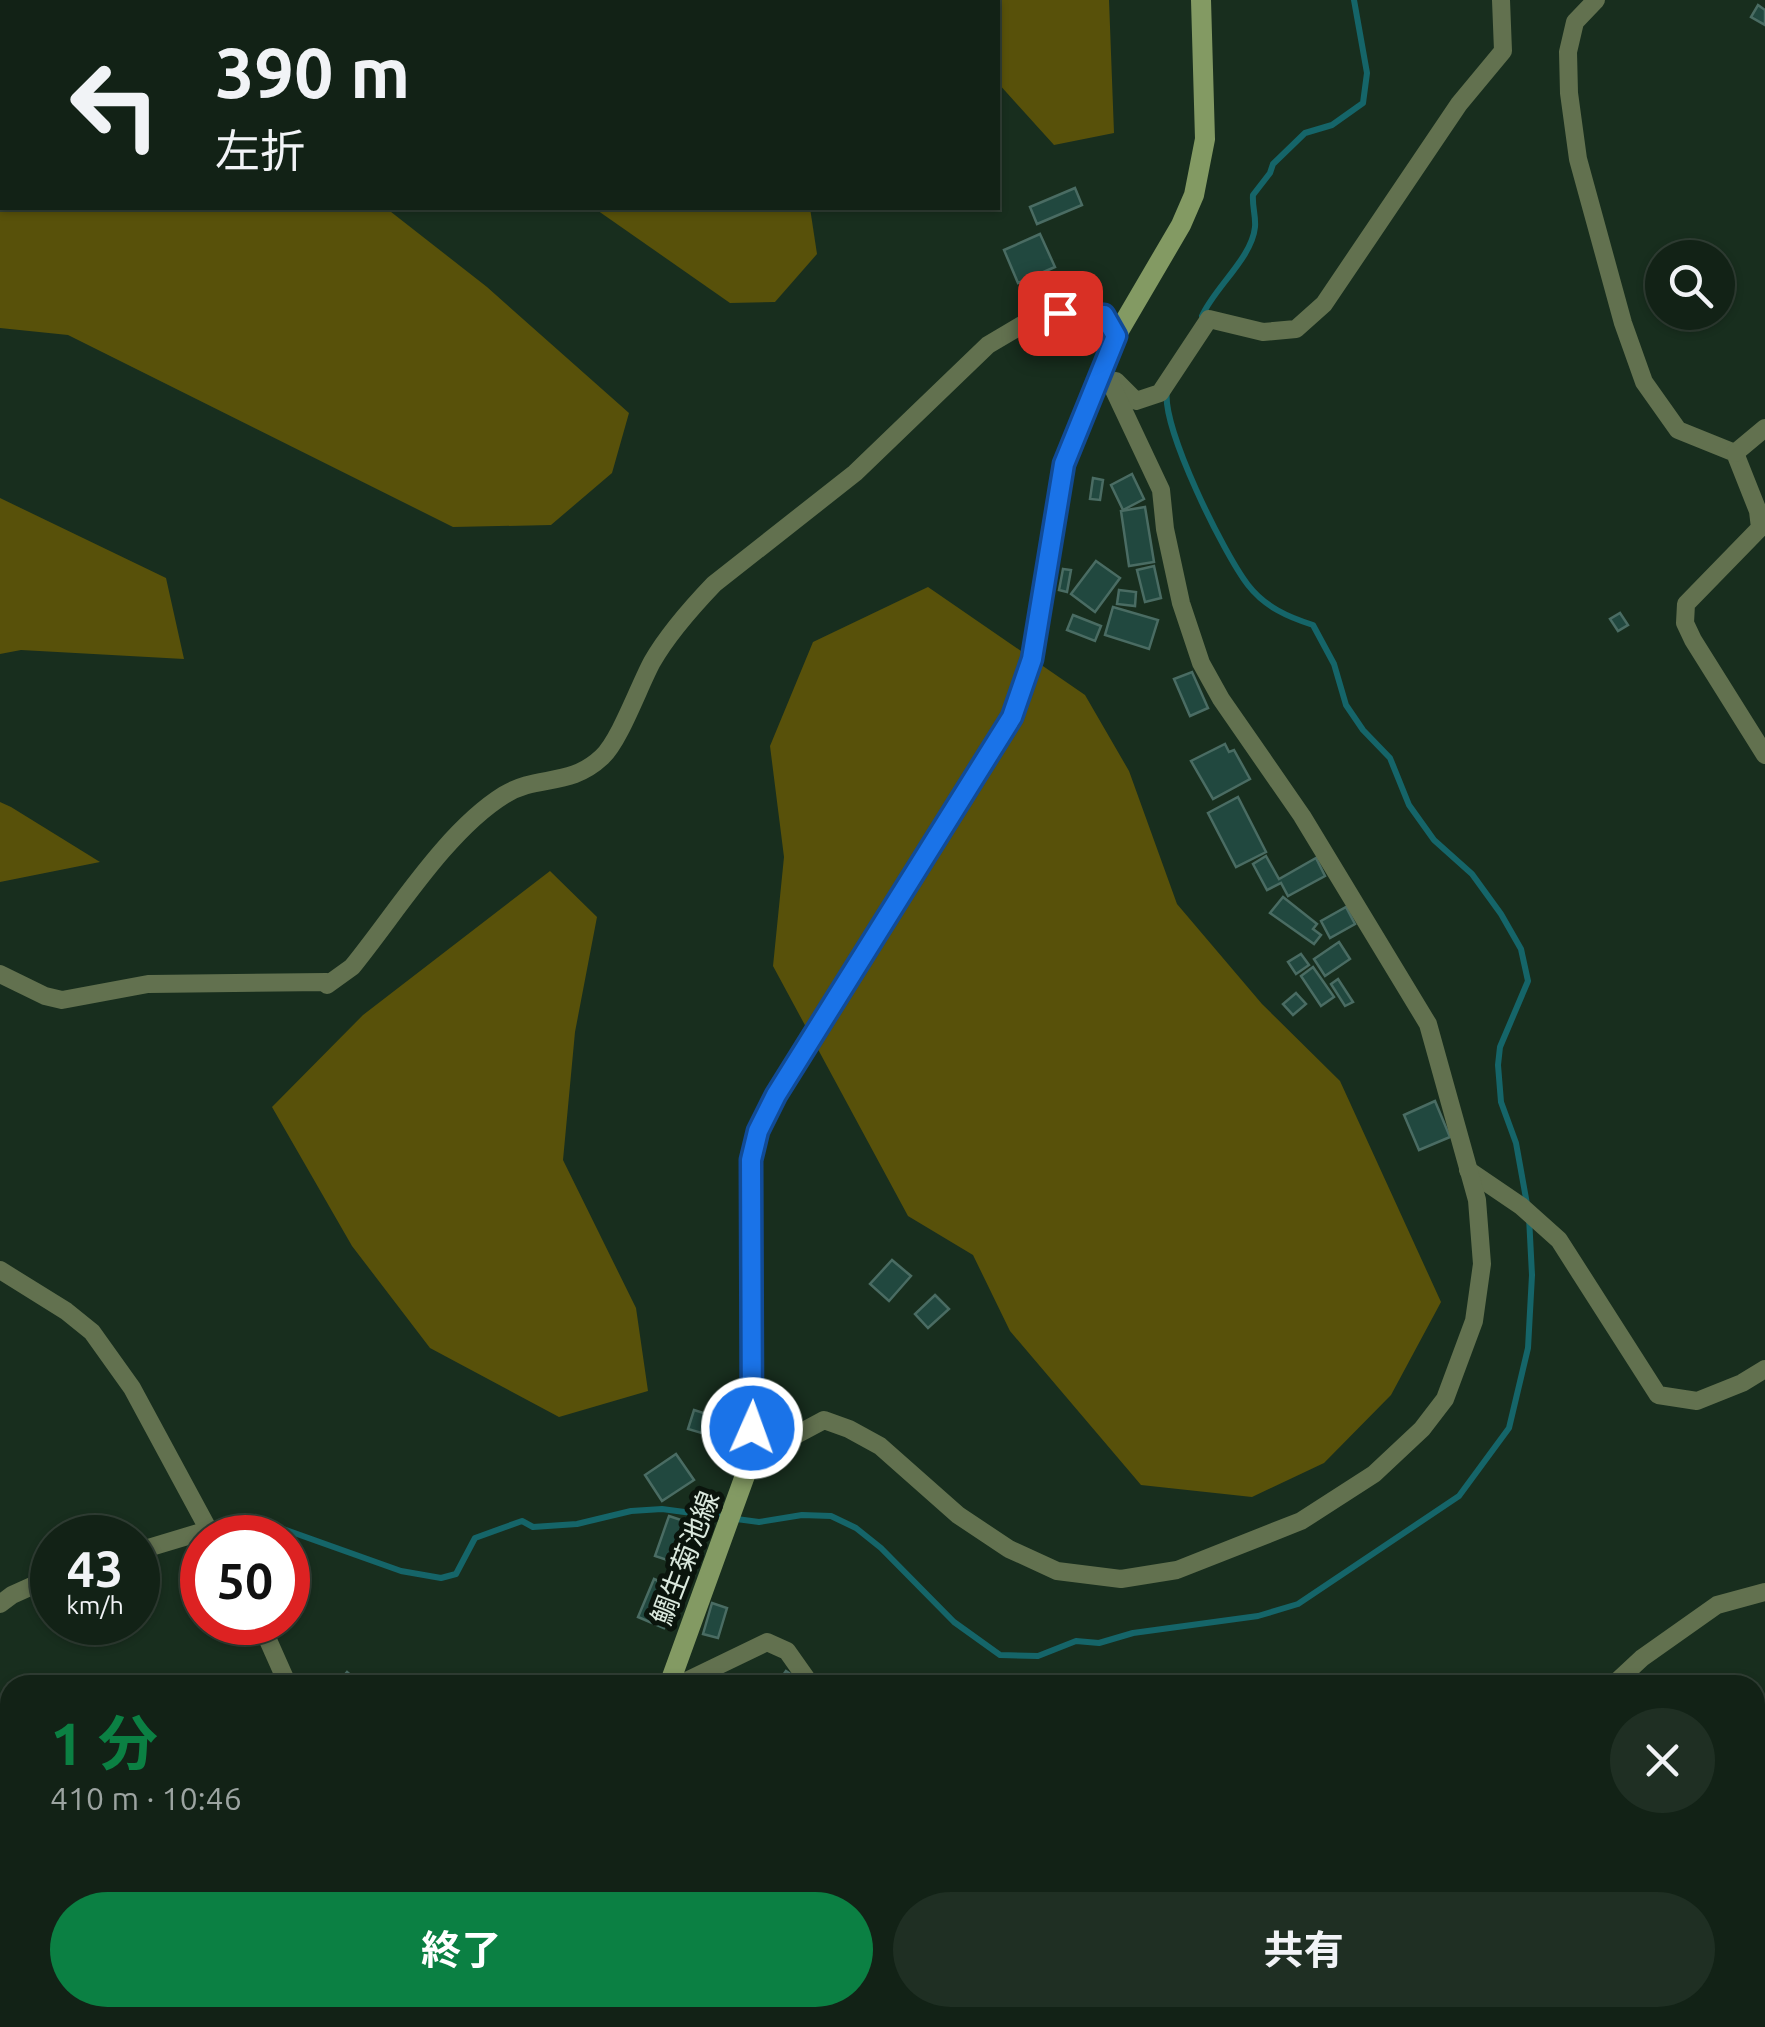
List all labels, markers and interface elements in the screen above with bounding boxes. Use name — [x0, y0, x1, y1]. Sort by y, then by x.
text: 390 m — [215, 33, 410, 111]
icon: left — [50, 40, 180, 170]
text: 左折 — [215, 125, 305, 176]
map controls — [1645, 240, 1735, 330]
button: search — [1645, 240, 1735, 330]
pin — [1018, 271, 1103, 356]
icon: arrive — [1033, 286, 1088, 341]
position arrow — [700, 1376, 804, 1480]
street label: 鯛生菊池線 — [645, 1487, 724, 1629]
speed limit sign: 50 — [180, 1515, 310, 1645]
text: 43 — [67, 1540, 123, 1596]
text: km/h — [66, 1591, 124, 1619]
button: close — [1610, 1708, 1715, 1813]
text: 1 分 — [50, 1709, 158, 1776]
text: 410 m · 10:46 — [50, 1780, 242, 1816]
button: 終了 — [50, 1892, 873, 2007]
button: 共有 — [893, 1892, 1715, 2007]

